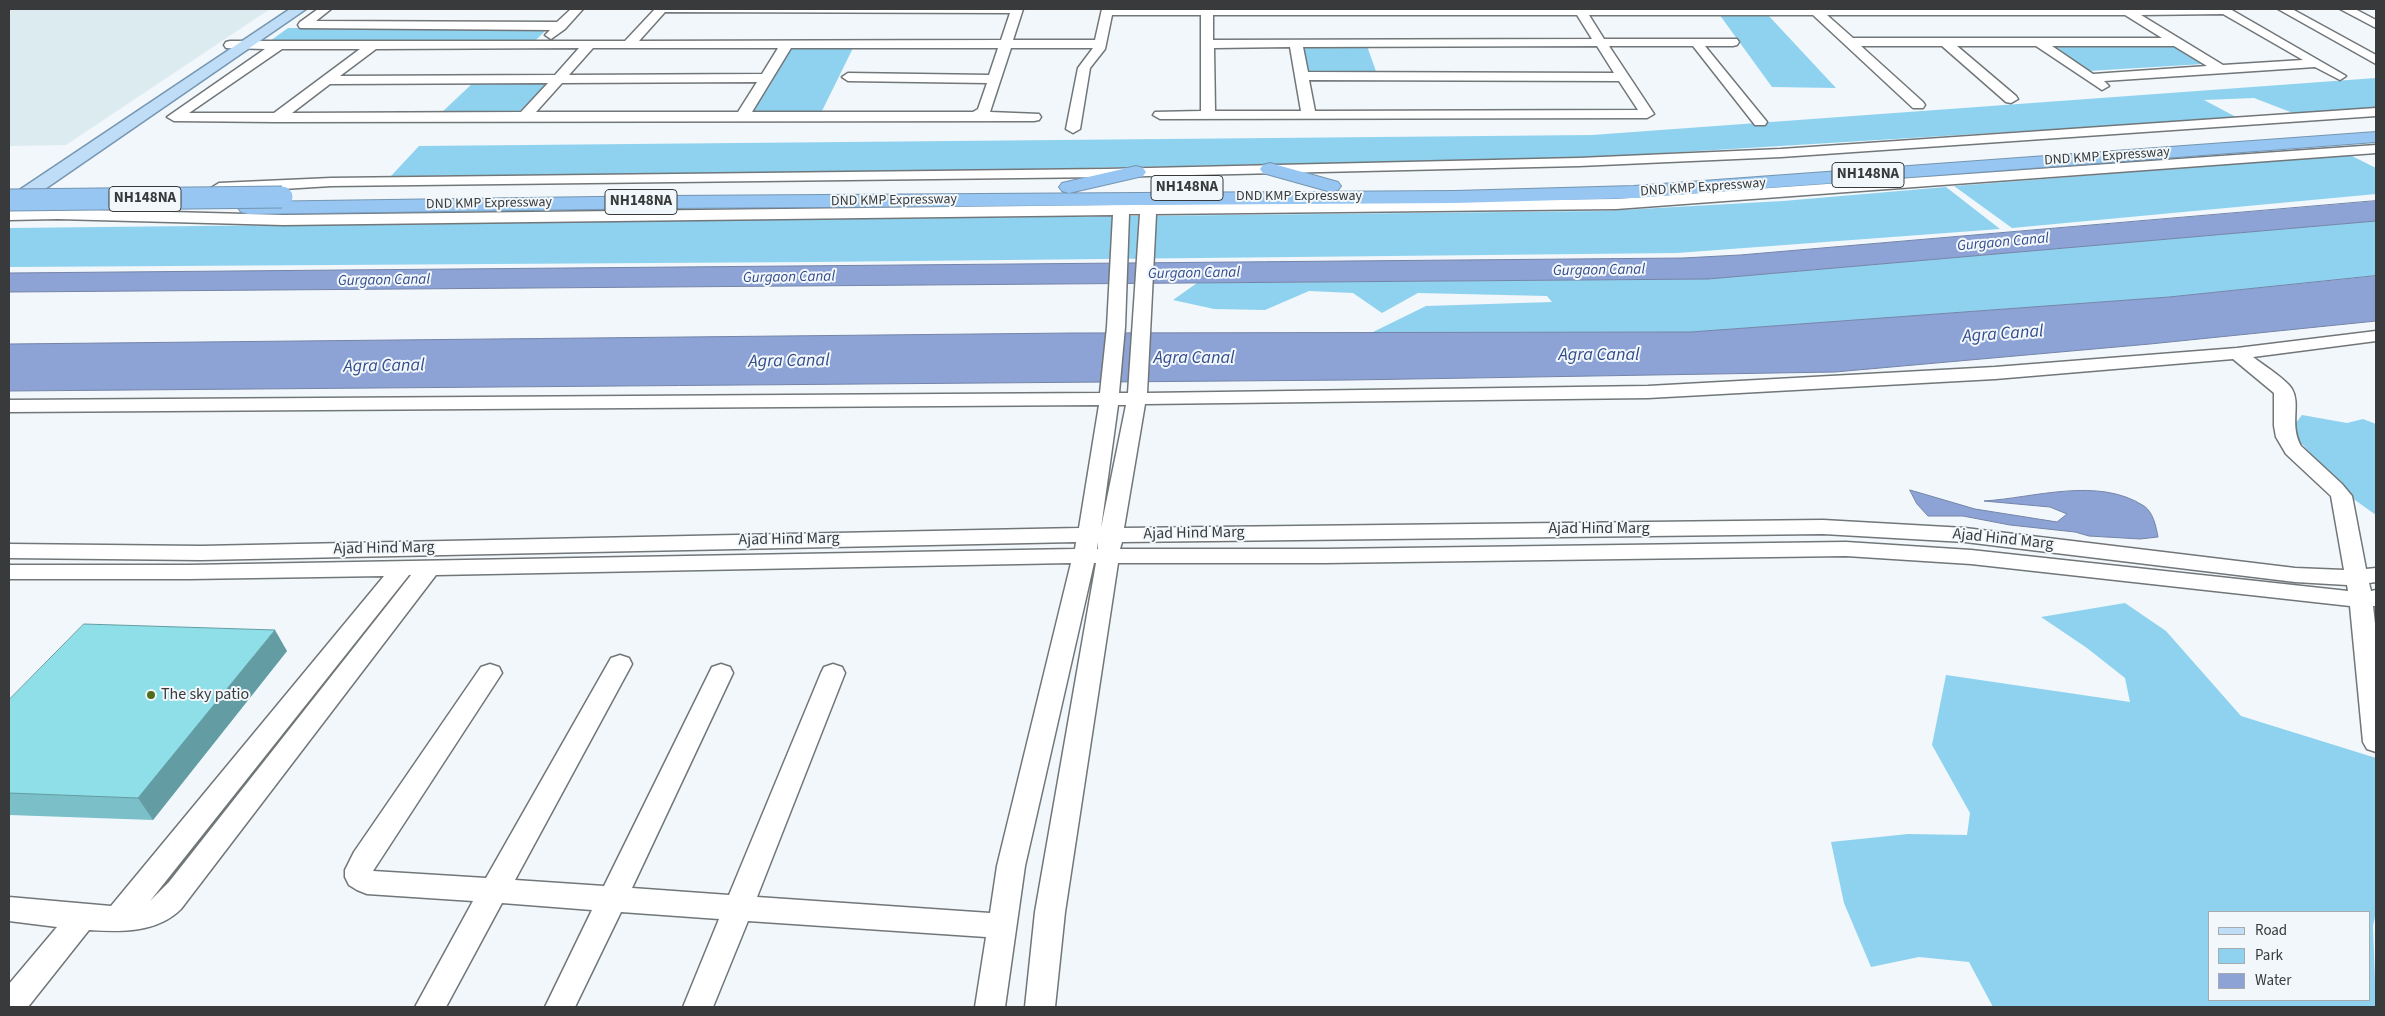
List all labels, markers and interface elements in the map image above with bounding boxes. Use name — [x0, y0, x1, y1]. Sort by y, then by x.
street label: DND KMP Expressway — [2044, 144, 2170, 170]
road number: NH148NA — [1832, 162, 1904, 188]
street label: DND KMP Expressway — [1640, 175, 1766, 201]
road number: NH148NA — [1151, 176, 1223, 200]
road number: NH148NA — [109, 186, 181, 212]
street label: DND KMP Expressway — [1236, 189, 1362, 205]
road number: NH148NA — [605, 190, 677, 214]
street label: DND KMP Expressway — [831, 192, 957, 210]
street label: DND KMP Expressway — [426, 195, 552, 213]
water label: Gurgaon Canal — [1956, 230, 2050, 256]
water label: Gurgaon Canal — [1553, 261, 1645, 281]
water label: Gurgaon Canal — [1148, 264, 1240, 284]
water label: Gurgaon Canal — [743, 268, 835, 288]
water label: Gurgaon Canal — [338, 271, 430, 291]
water label: Agra Canal — [1962, 321, 2044, 349]
water label: Agra Canal — [1558, 345, 1640, 367]
water label: Agra Canal — [1153, 348, 1235, 370]
water label: Agra Canal — [748, 350, 830, 374]
water label: Agra Canal — [343, 355, 425, 379]
street label: Ajad Hind Marg — [1548, 519, 1650, 539]
street label: Ajad Hind Marg — [1143, 524, 1245, 544]
street label: Ajad Hind Marg — [1952, 525, 2054, 555]
street label: Ajad Hind Marg — [738, 530, 840, 550]
street label: Ajad Hind Marg — [333, 539, 435, 559]
place label: The sky patio — [161, 685, 249, 705]
marker: The sky patio — [145, 689, 157, 701]
legend — [2208, 911, 2370, 1001]
text: Road — [2255, 920, 2287, 941]
text: Park — [2255, 945, 2283, 966]
text: Water — [2255, 970, 2291, 991]

